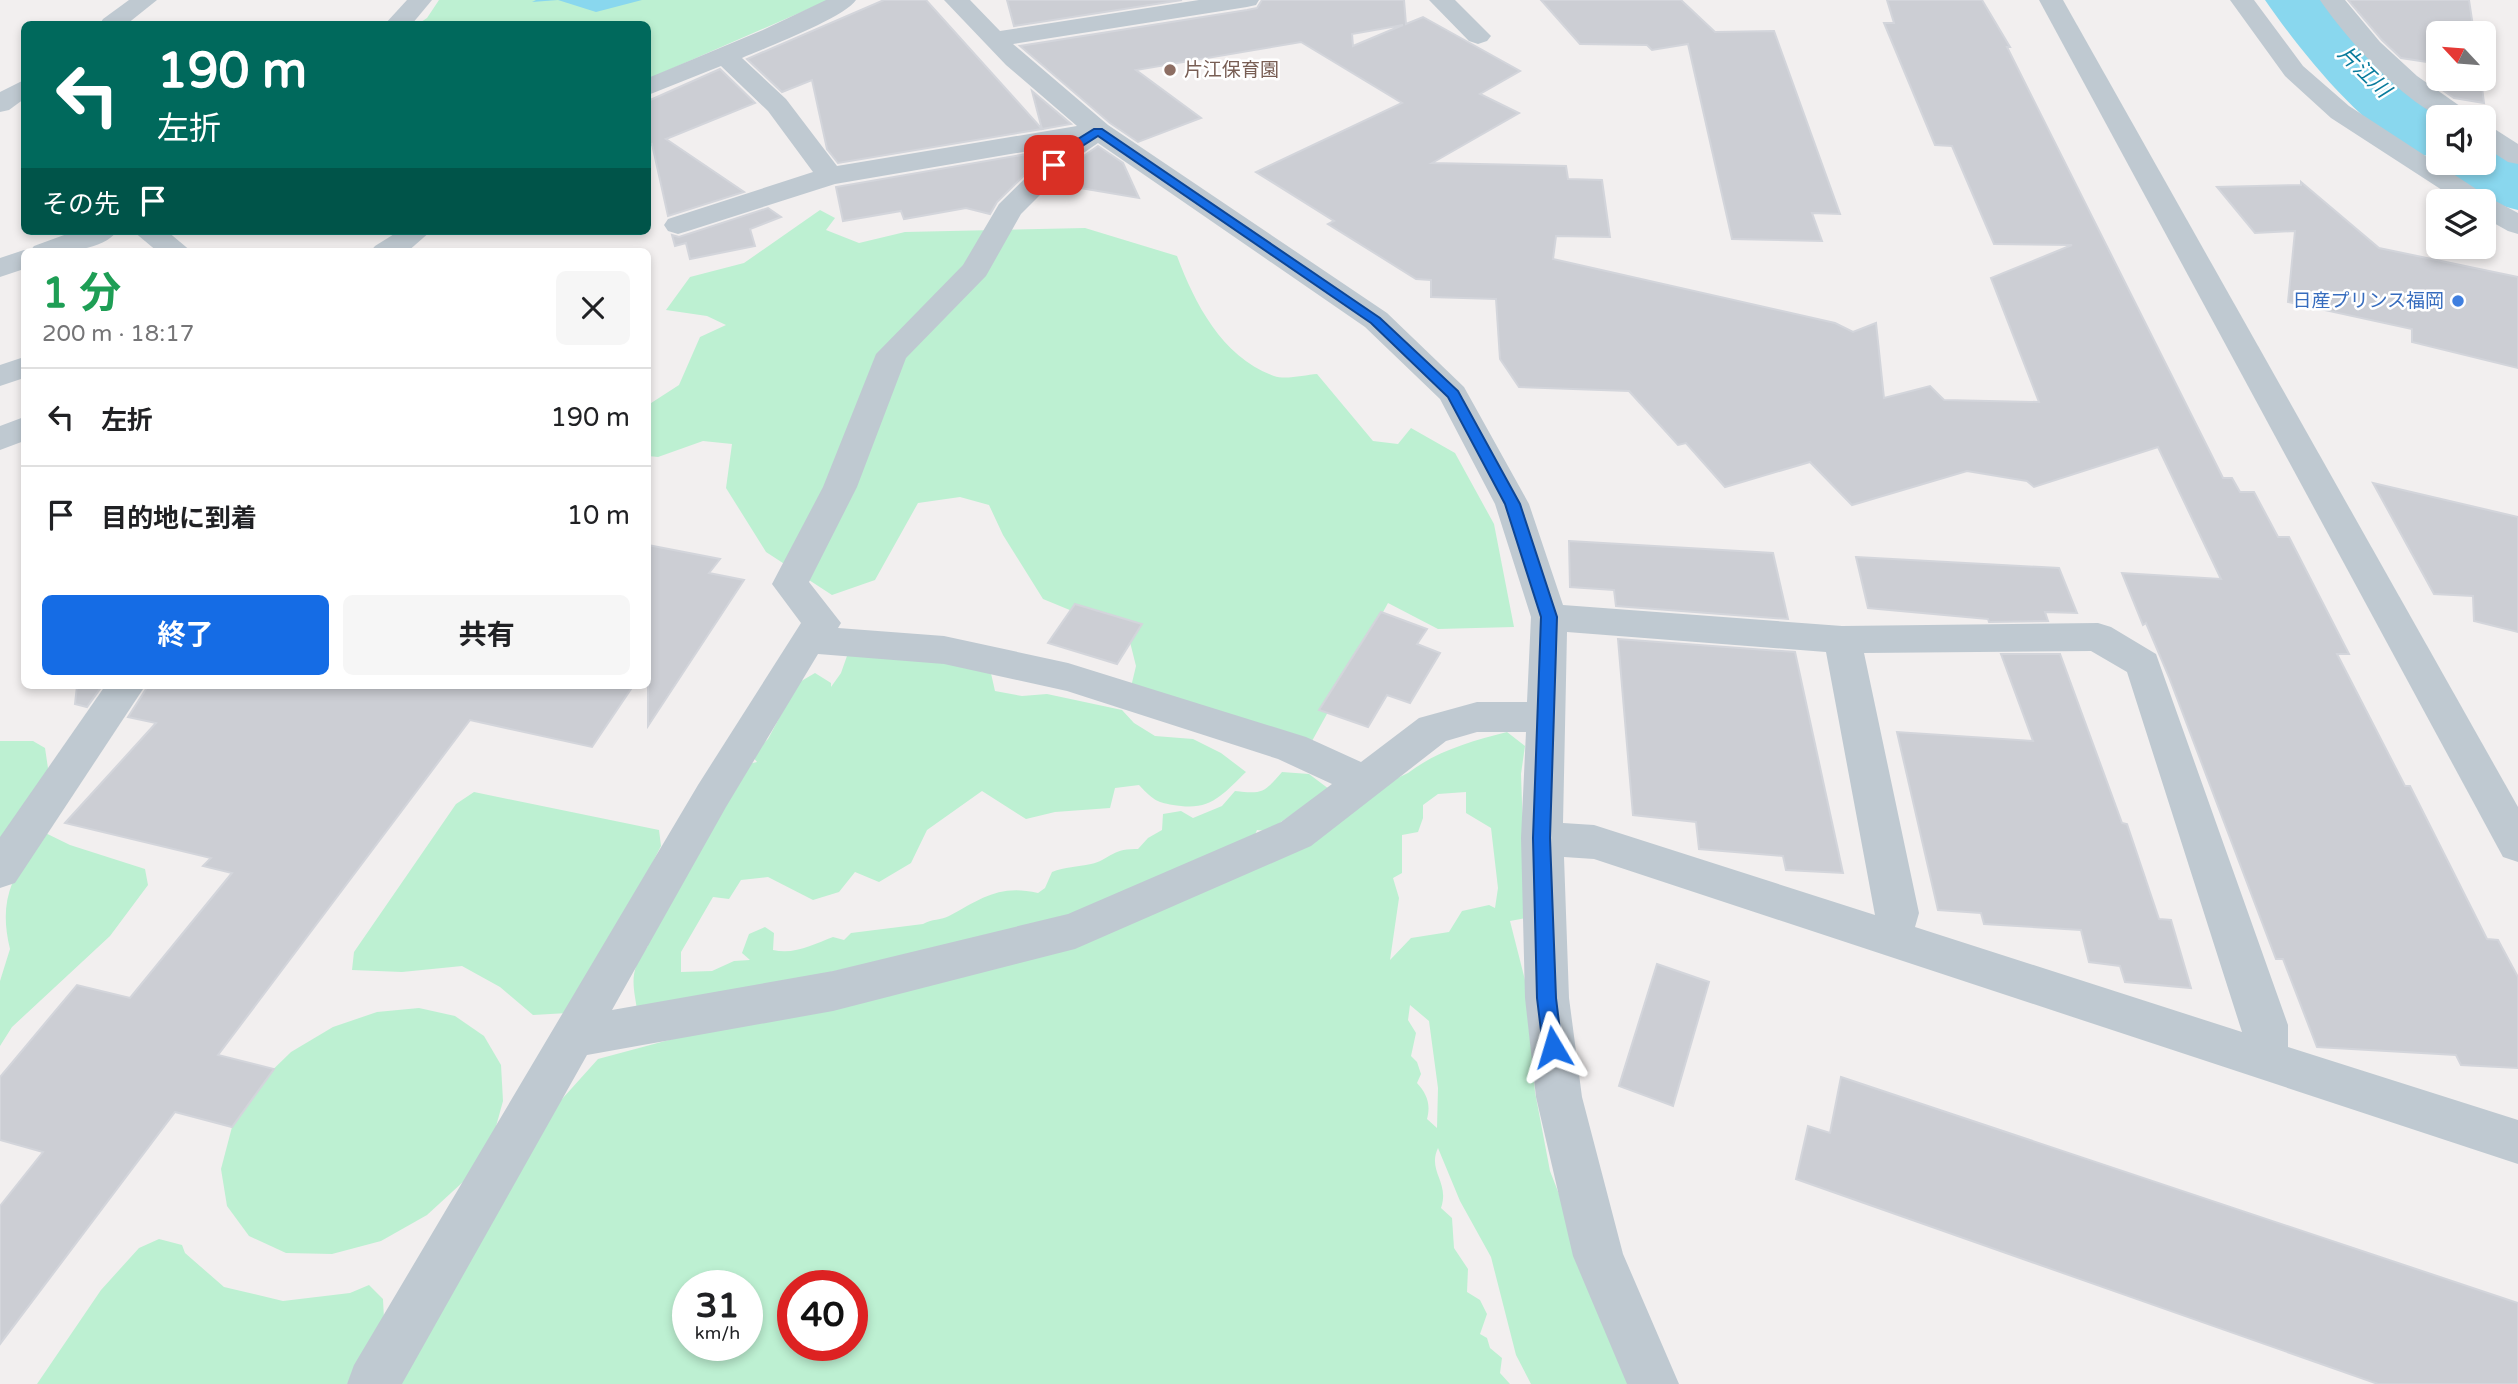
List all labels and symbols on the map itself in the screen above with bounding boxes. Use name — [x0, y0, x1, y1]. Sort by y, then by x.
north arrow — [2426, 21, 2496, 91]
water label: 片江川 — [2333, 41, 2397, 104]
place label: 片江保育園 — [1184, 59, 1279, 81]
marker: 片江保育園 — [1162, 62, 1178, 78]
pin — [1024, 135, 1084, 195]
place label: 日産プリンス福岡 — [2292, 290, 2444, 312]
marker: 日産プリンス福岡 — [2450, 293, 2466, 309]
position arrow — [1516, 1010, 1590, 1084]
speed limit sign: 40 — [777, 1270, 868, 1361]

